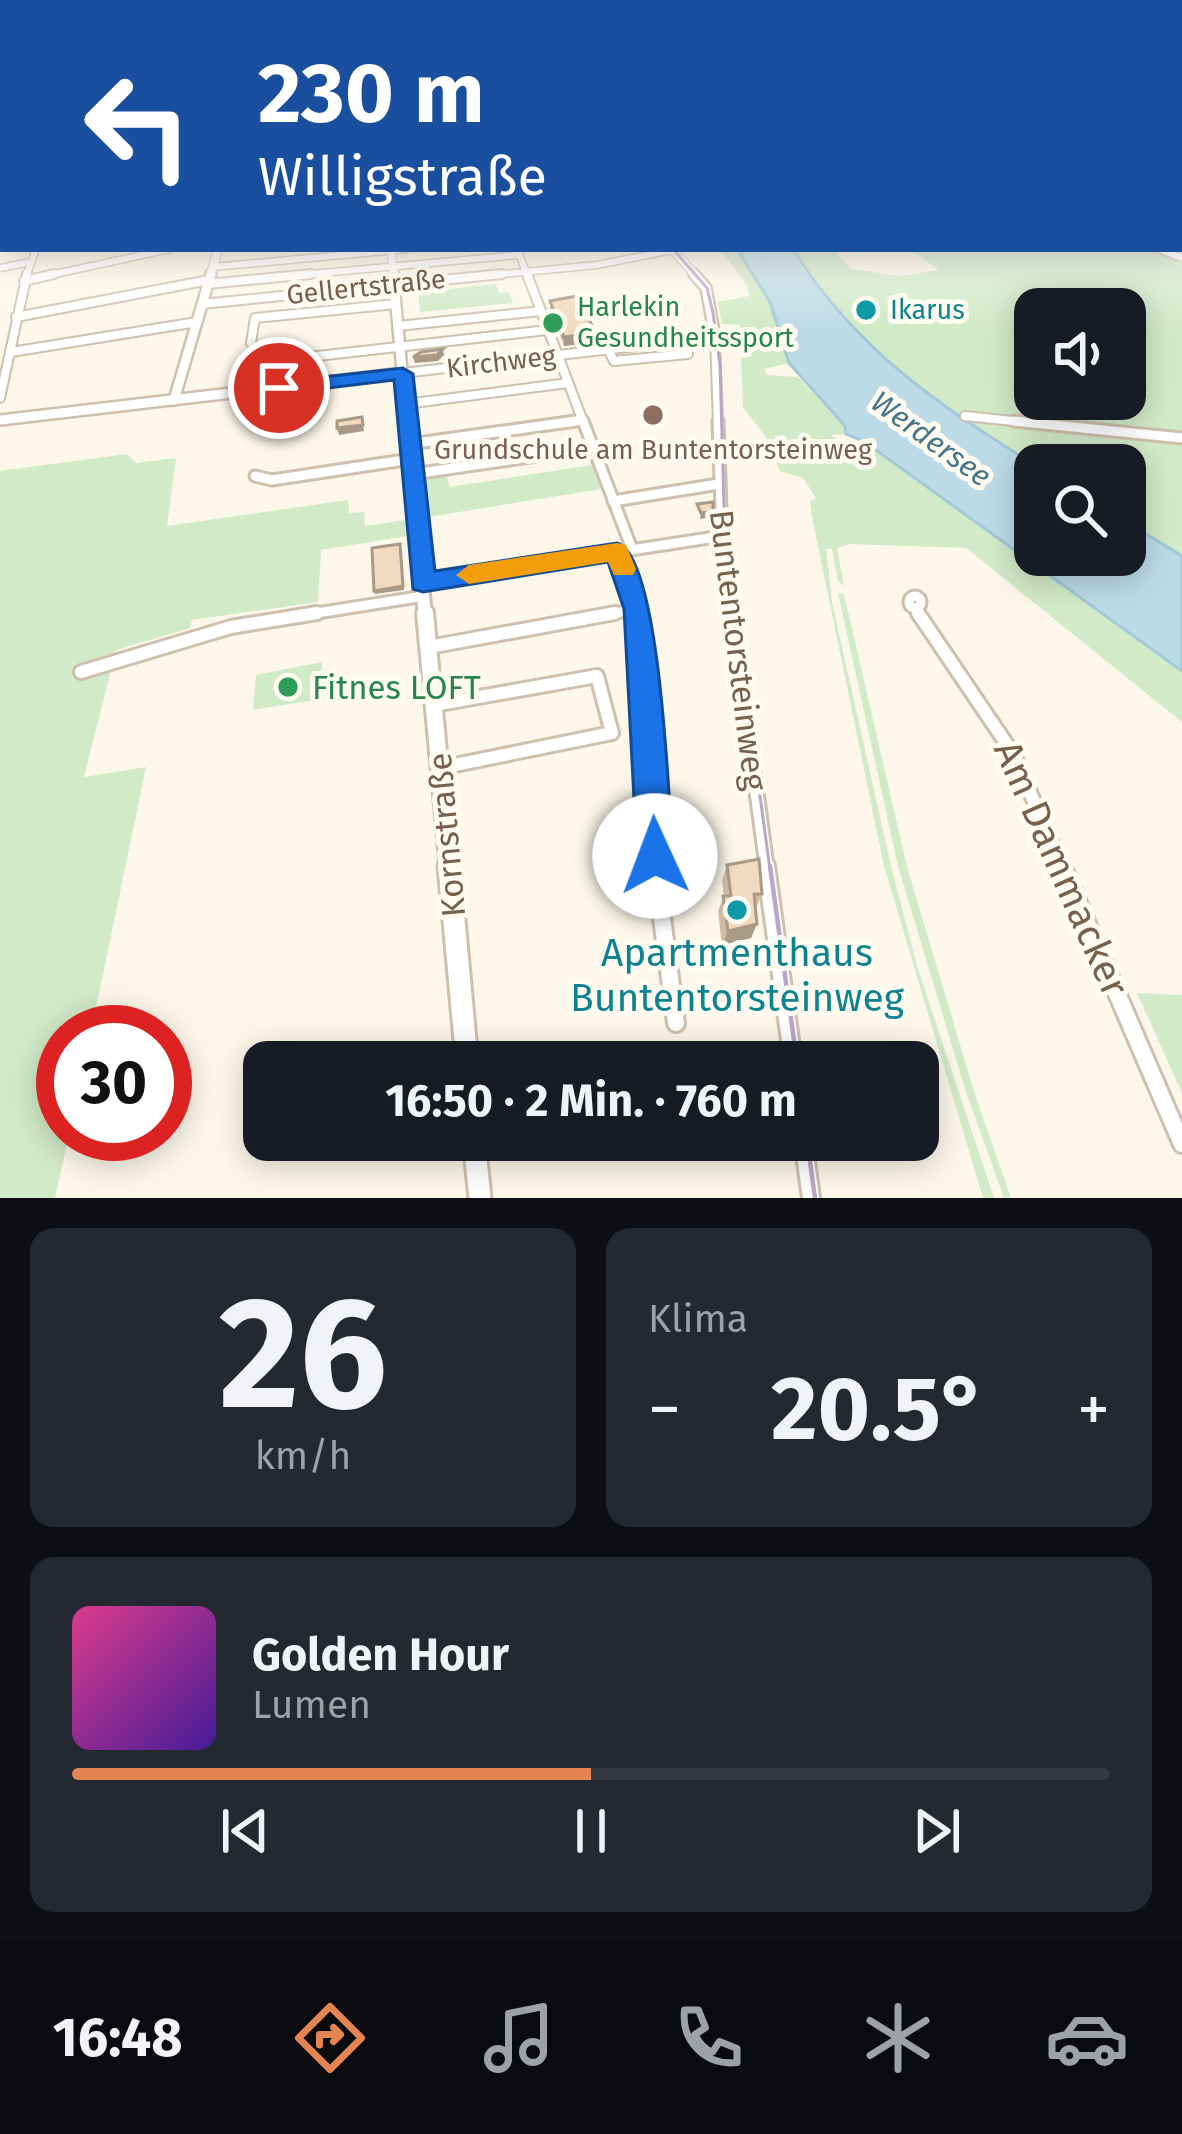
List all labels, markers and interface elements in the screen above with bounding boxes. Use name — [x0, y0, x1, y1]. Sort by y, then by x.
text: 230 m — [258, 43, 485, 144]
icon: left — [60, 48, 216, 204]
text: Willigstraße — [258, 145, 547, 209]
street label: Gellertstraße — [285, 263, 447, 311]
map controls — [1014, 288, 1146, 576]
button: sound — [1014, 288, 1146, 420]
place label: Harlekin Gesundheitssport — [577, 291, 794, 354]
place label: Ikarus — [890, 294, 965, 326]
marker: Ikarus — [853, 297, 879, 323]
marker: Harlekin Gesundheitssport — [540, 310, 566, 336]
pin — [228, 337, 330, 439]
street label: Kirchweg — [444, 339, 558, 385]
icon: arrive — [246, 355, 312, 421]
water label: Werdersee — [864, 384, 998, 494]
marker: Grundschule am Buntentorsteinweg — [640, 402, 666, 428]
place label: Grundschule am Buntentorsteinweg — [434, 434, 873, 466]
button: search — [1014, 444, 1146, 576]
street label: Buntentorsteinweg — [701, 507, 775, 794]
place label: Fitnes LOFT — [312, 668, 481, 708]
marker: Fitnes LOFT — [275, 674, 301, 700]
street label: Am Dammacker — [984, 734, 1138, 1003]
street label: Kornstraße — [420, 751, 474, 919]
position arrow — [592, 793, 718, 919]
marker: Apartmenthaus Buntentorsteinweg — [724, 897, 750, 923]
place label: Apartmenthaus Buntentorsteinweg — [570, 930, 905, 1021]
speed limit sign: 30 — [36, 1005, 192, 1161]
text: 16:50 · 2 Min. · 760 m — [385, 1074, 797, 1128]
text: 26 — [219, 1261, 387, 1448]
text: Klima — [648, 1296, 748, 1342]
text: 20.5° — [771, 1355, 987, 1463]
text: − — [648, 1370, 681, 1449]
text: + — [1077, 1370, 1110, 1449]
text: km/h — [255, 1433, 351, 1479]
text: Golden Hour — [252, 1628, 509, 1682]
text: Lumen — [252, 1682, 371, 1728]
icon: previous — [212, 1798, 278, 1864]
icon: pause — [558, 1798, 624, 1864]
icon: next — [904, 1798, 970, 1864]
icon: directions — [288, 1996, 372, 2080]
icon: music — [477, 1996, 561, 2080]
icon: phone — [667, 1996, 751, 2080]
icon: climate — [856, 1996, 940, 2080]
icon: car — [1045, 1996, 1129, 2080]
text: 16:48 — [53, 2006, 183, 2070]

